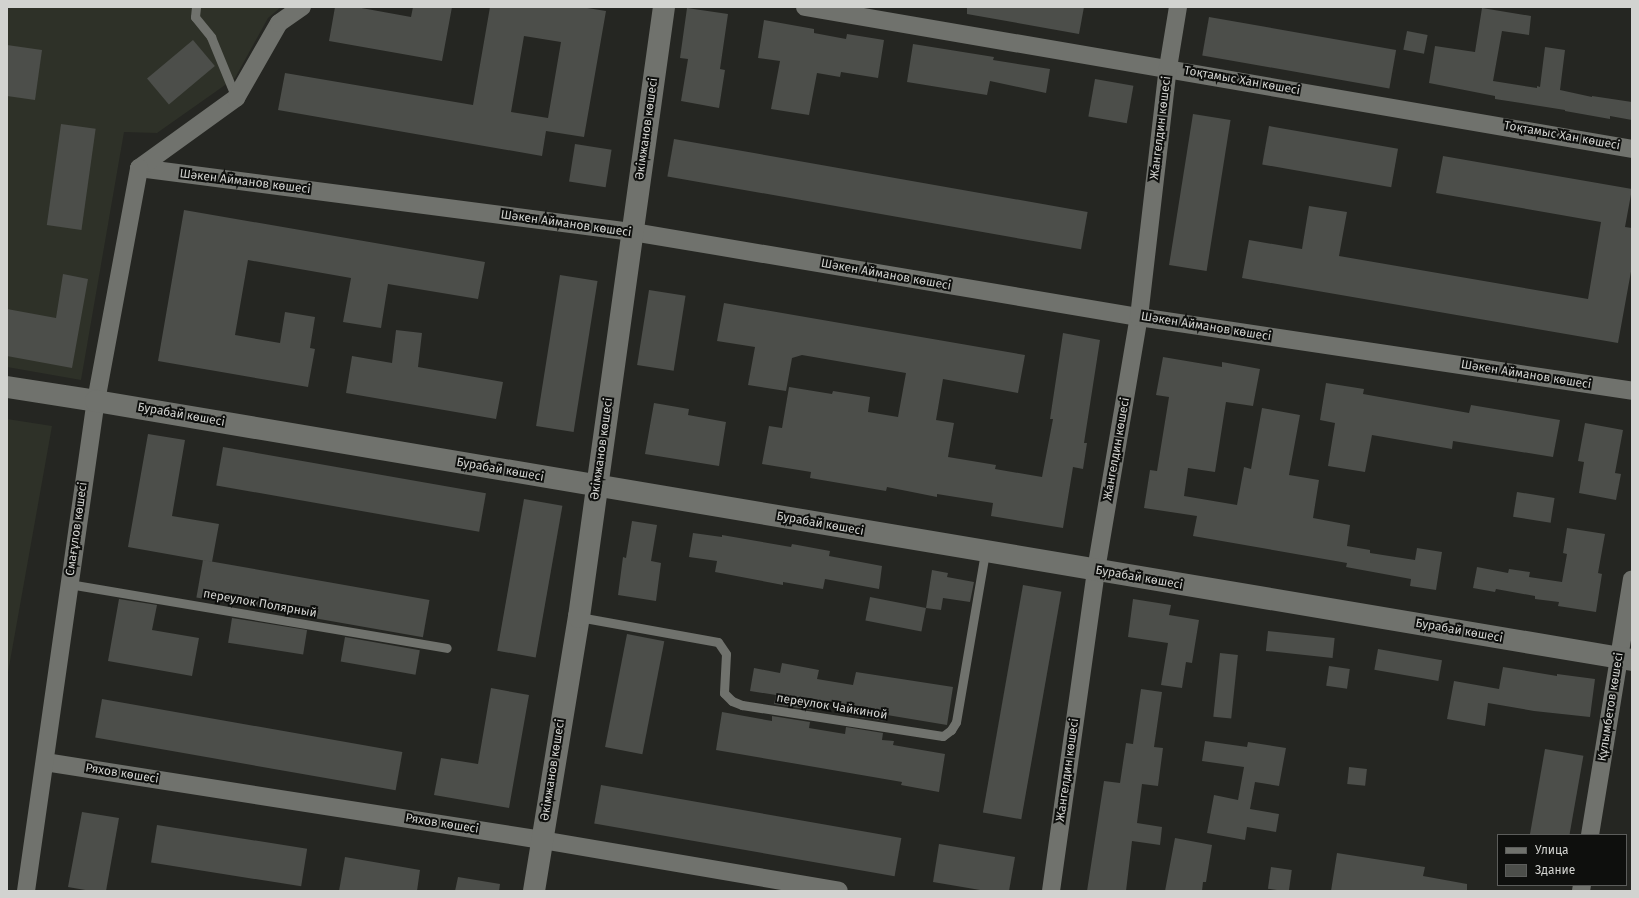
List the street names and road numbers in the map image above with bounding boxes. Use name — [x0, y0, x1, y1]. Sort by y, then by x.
street label: Тоқтамыс Хан көшесі — [1183, 64, 1301, 98]
street label: Жангелдин көшесі — [1148, 75, 1174, 181]
street label: Әкімжанов көшесі — [633, 77, 661, 181]
street label: Тоқтамыс Хан көшесі — [1503, 119, 1621, 153]
street label: Шәкен Айманов көшесі — [179, 167, 311, 197]
street label: Шәкен Айманов көшесі — [500, 208, 632, 240]
street label: Шәкен Айманов көшесі — [820, 256, 952, 294]
street label: Шәкен Айманов көшесі — [1140, 310, 1272, 344]
street label: Шәкен Айманов көшесі — [1460, 358, 1592, 392]
street label: Жангелдин көшесі — [1101, 396, 1133, 502]
street label: Әкімжанов көшесі — [588, 397, 616, 501]
street label: Бурабай көшесі — [136, 400, 226, 430]
street label: Бурабай көшесі — [455, 455, 545, 485]
street label: Смағұлов көшесі — [63, 481, 91, 577]
street label: Бурабай көшесі — [775, 509, 865, 539]
street label: Бурабай көшесі — [1094, 563, 1184, 593]
street label: переулок Полярный — [202, 587, 318, 621]
street label: Бурабай көшесі — [1414, 616, 1504, 646]
street label: Құлымбетов көшесі — [1595, 652, 1627, 762]
street label: переулок Чайкиной — [775, 691, 889, 723]
street label: Жангелдин көшесі — [1054, 717, 1082, 823]
street label: Әкімжанов көшесі — [538, 718, 568, 822]
street label: Ряхов көшесі — [84, 761, 160, 787]
street label: Ряхов көшесі — [404, 811, 480, 837]

